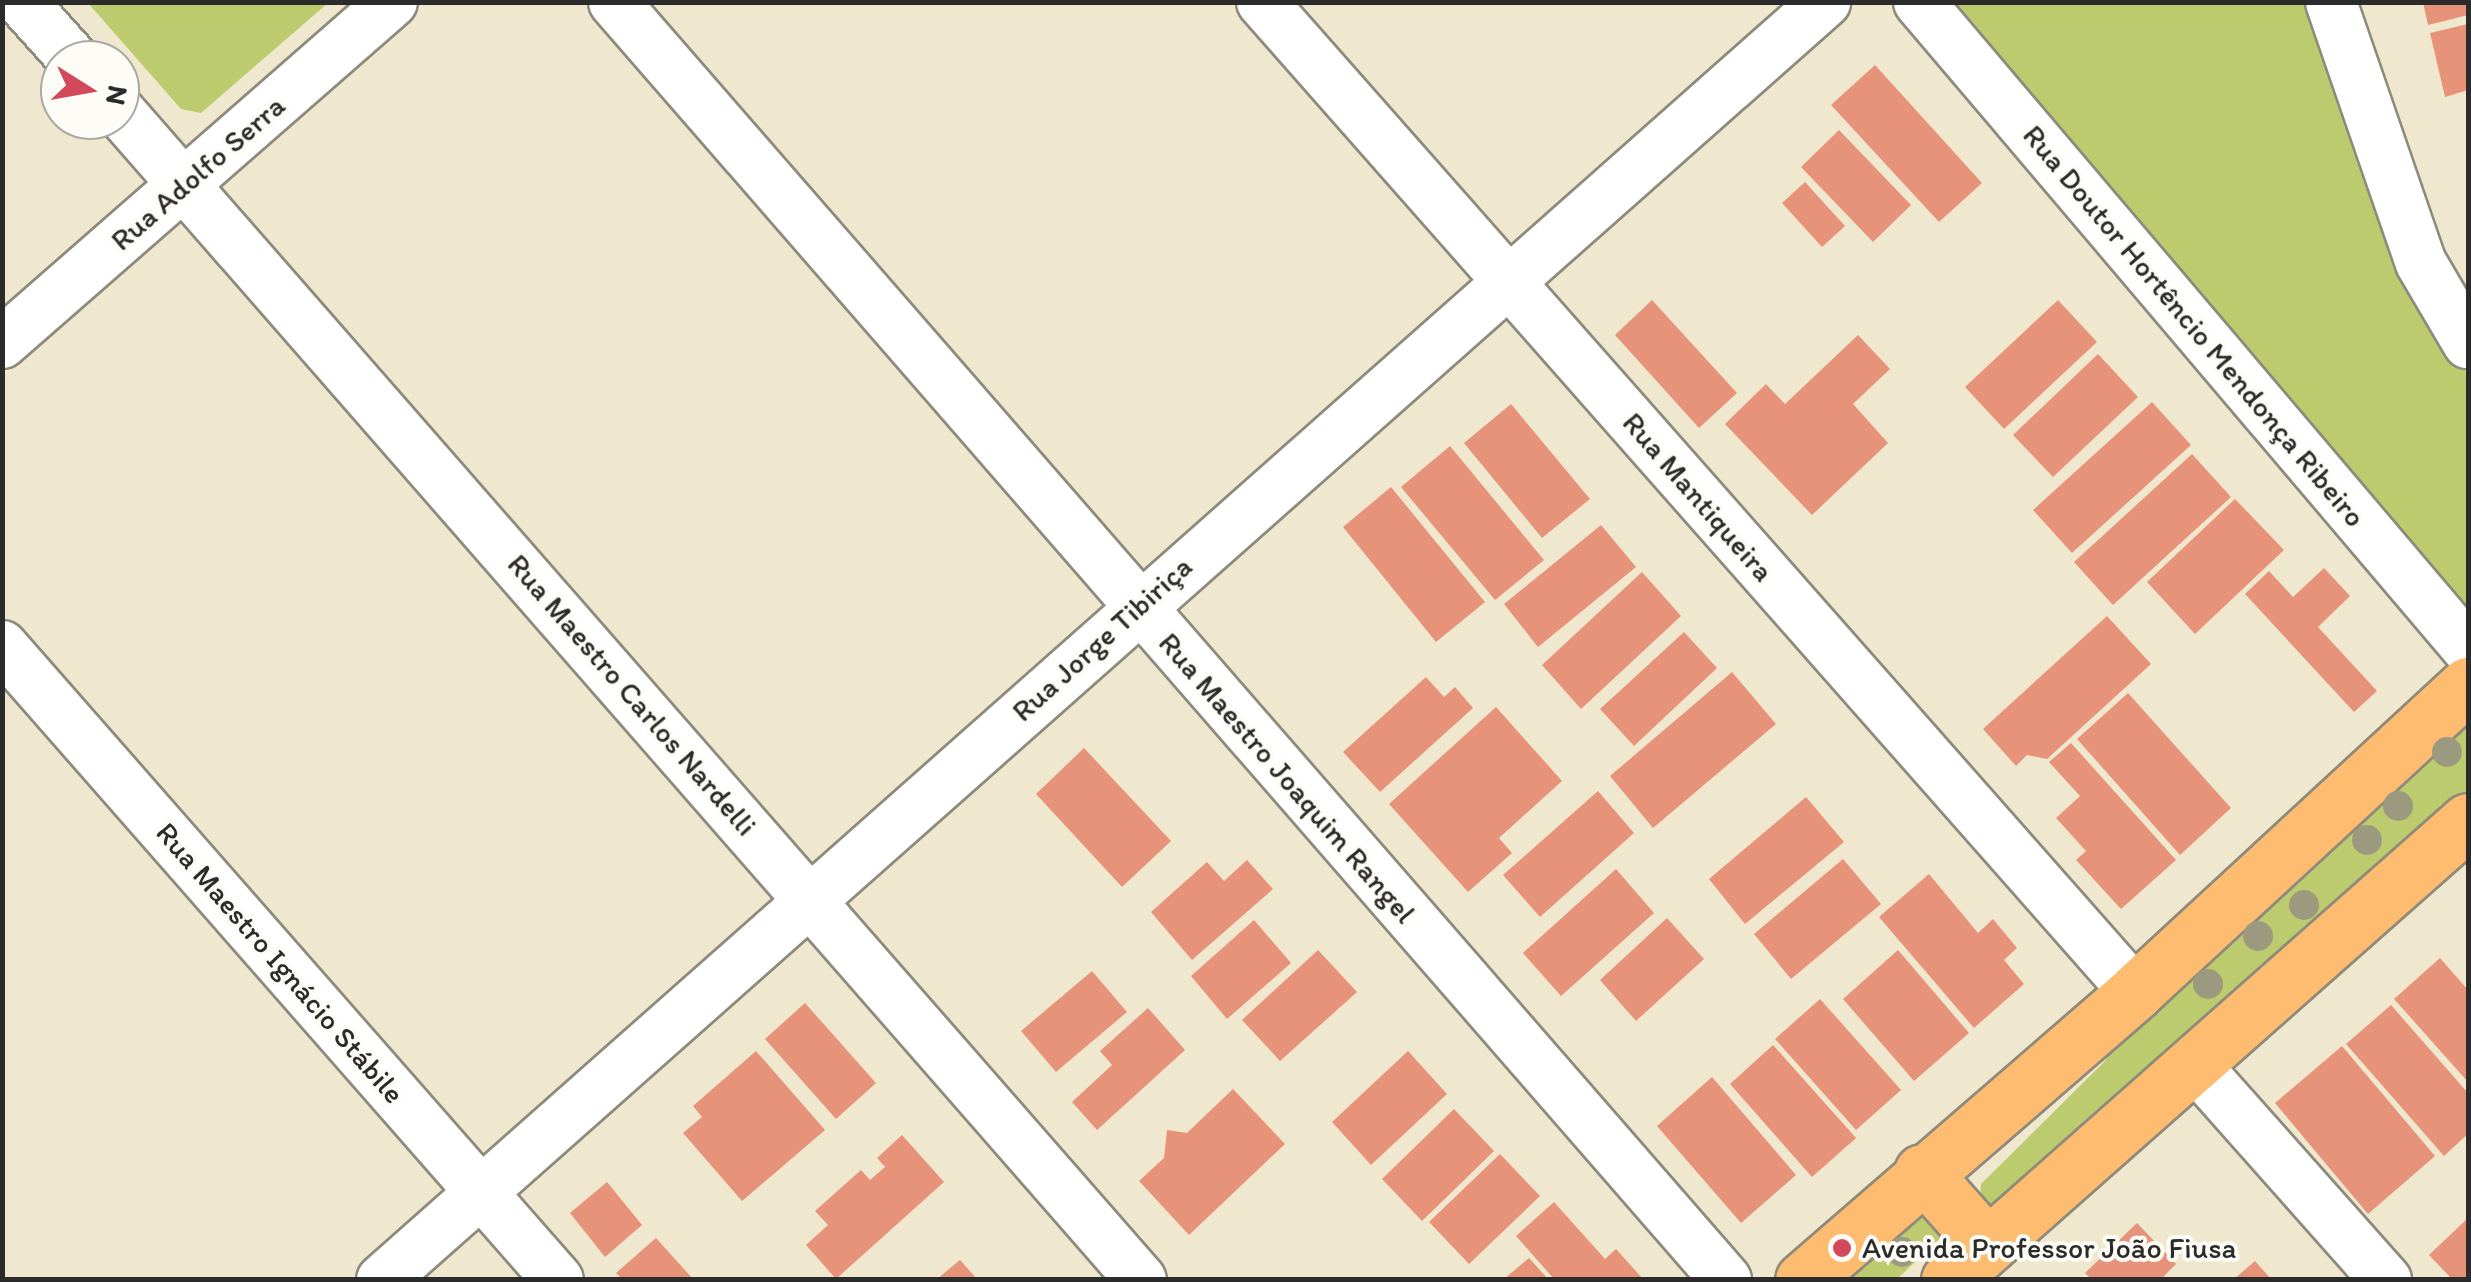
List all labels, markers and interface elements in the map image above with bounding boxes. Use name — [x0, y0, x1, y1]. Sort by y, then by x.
north arrow — [40, 40, 140, 140]
text: N — [99, 83, 136, 108]
street label: Rua Adolfo Serra — [104, 88, 292, 258]
street label: Rua Doutor Hortêncio Mendonça Ribeiro — [2014, 117, 2374, 535]
street label: Rua Mantiqueira — [1615, 405, 1781, 589]
street label: Rua Maestro Carlos Nardelli — [500, 547, 764, 843]
street label: Rua Jorge Tibiriça — [1004, 549, 1200, 729]
street label: Rua Maestro Joaquim Rangel — [1152, 626, 1422, 930]
street label: Rua Maestro Ignácio Stábile — [148, 815, 412, 1111]
place label: Avenida Professor João Fiusa — [1862, 1230, 2237, 1266]
marker: Avenida Professor João Fiusa — [1831, 1237, 1853, 1259]

